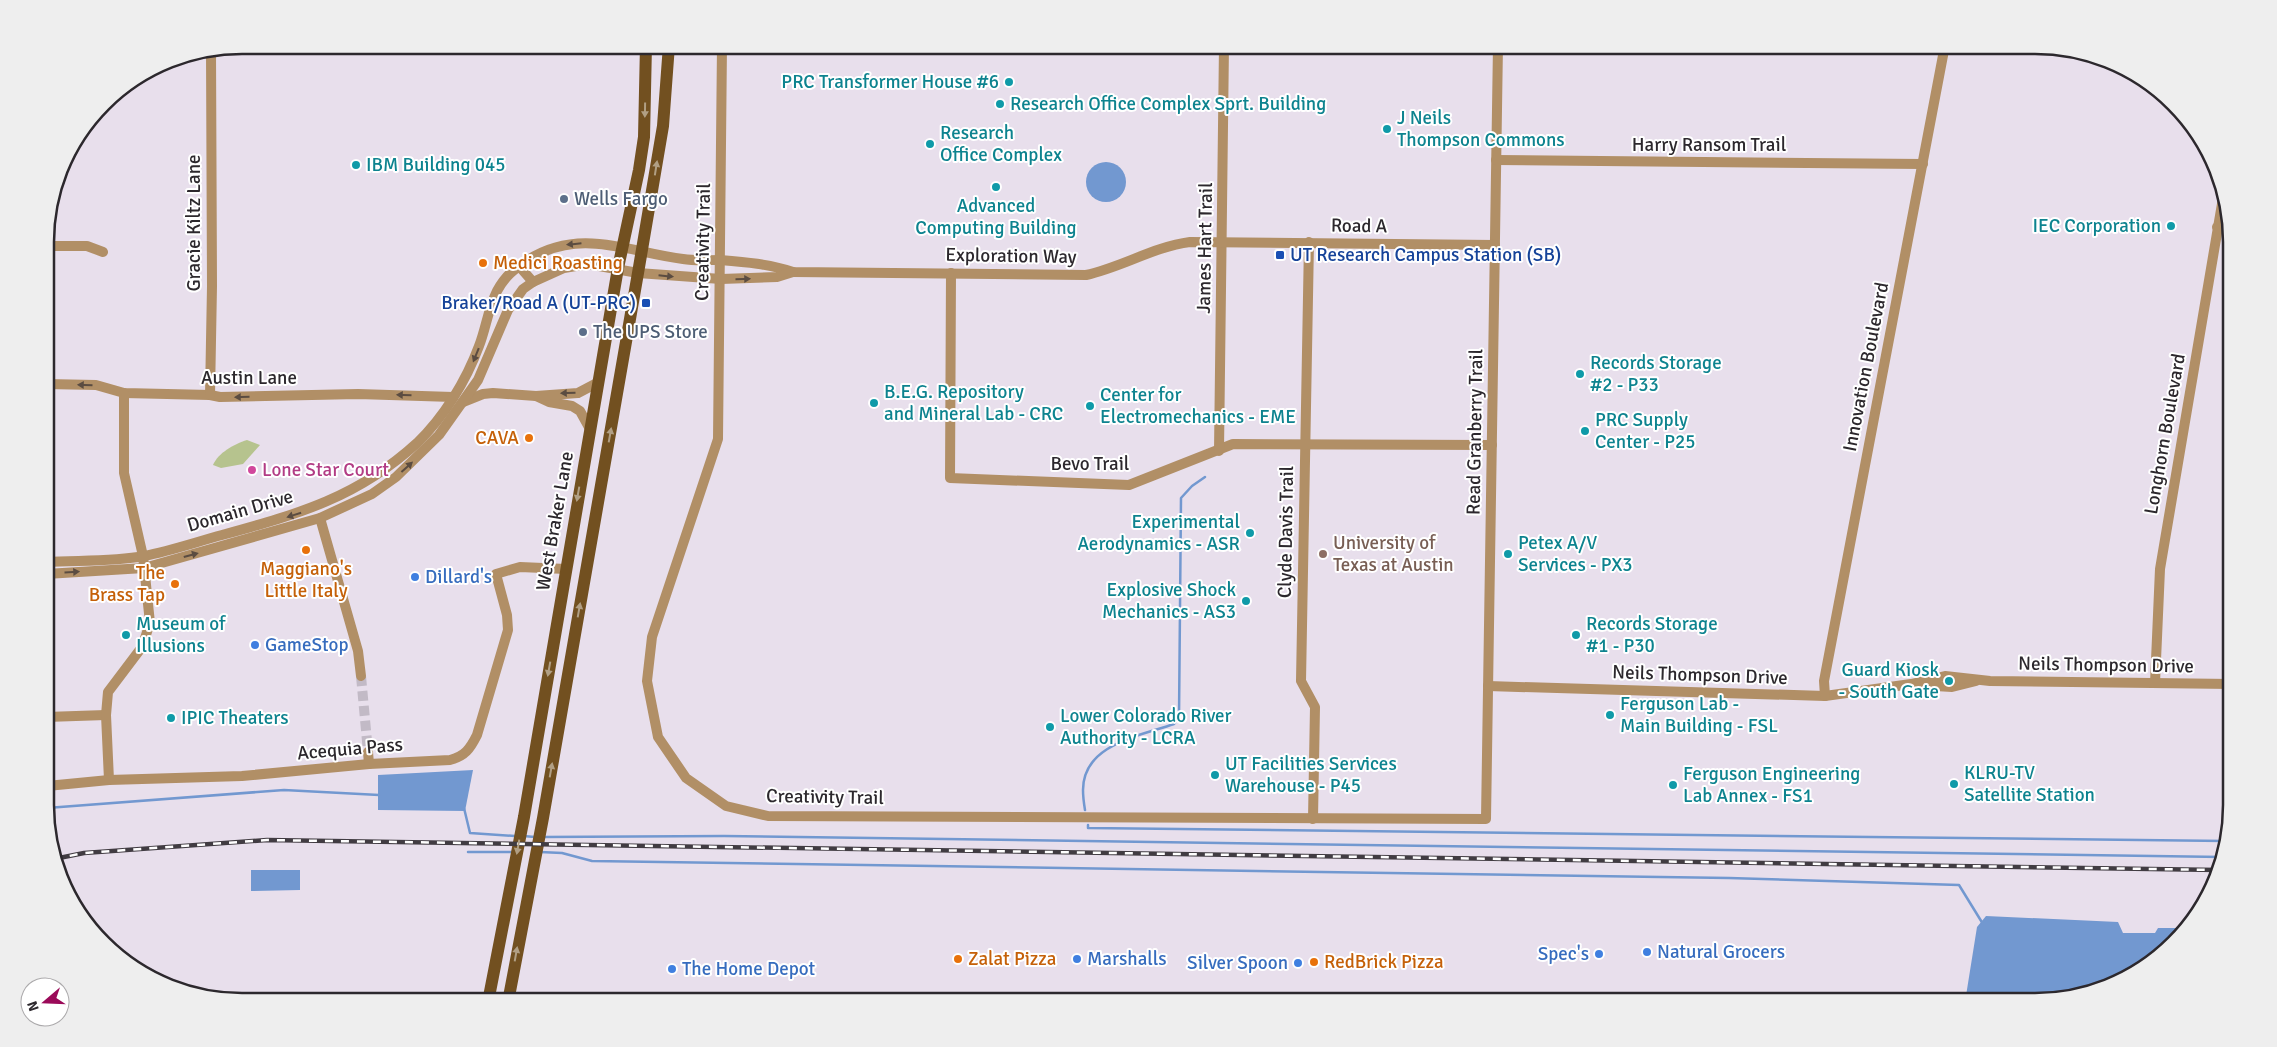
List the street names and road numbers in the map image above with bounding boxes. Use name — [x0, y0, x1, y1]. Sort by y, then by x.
street label: Harry Ransom Trail — [1632, 133, 1786, 157]
street label: Gracie Kiltz Lane — [182, 154, 206, 292]
street label: James Hart Trail — [1192, 182, 1218, 314]
street label: Creativity Trail — [690, 183, 716, 301]
street label: Road A — [1331, 214, 1388, 238]
street label: Exploration Way — [945, 243, 1077, 269]
street label: Innovation Boulevard — [1838, 280, 1894, 454]
street label: Read Granberry Trail — [1462, 349, 1488, 515]
street label: Longhorn Boulevard — [2139, 352, 2191, 516]
street label: Austin Lane — [201, 366, 297, 390]
street label: West Braker Lane — [531, 450, 579, 592]
street label: Bevo Trail — [1051, 452, 1129, 476]
street label: Clyde Davis Trail — [1273, 466, 1299, 598]
street label: Domain Drive — [184, 484, 296, 538]
street label: Neils Thompson Drive — [2018, 651, 2194, 679]
street label: Neils Thompson Drive — [1612, 660, 1788, 690]
street label: Acequia Pass — [296, 732, 404, 766]
street label: Creativity Trail — [766, 784, 884, 810]

